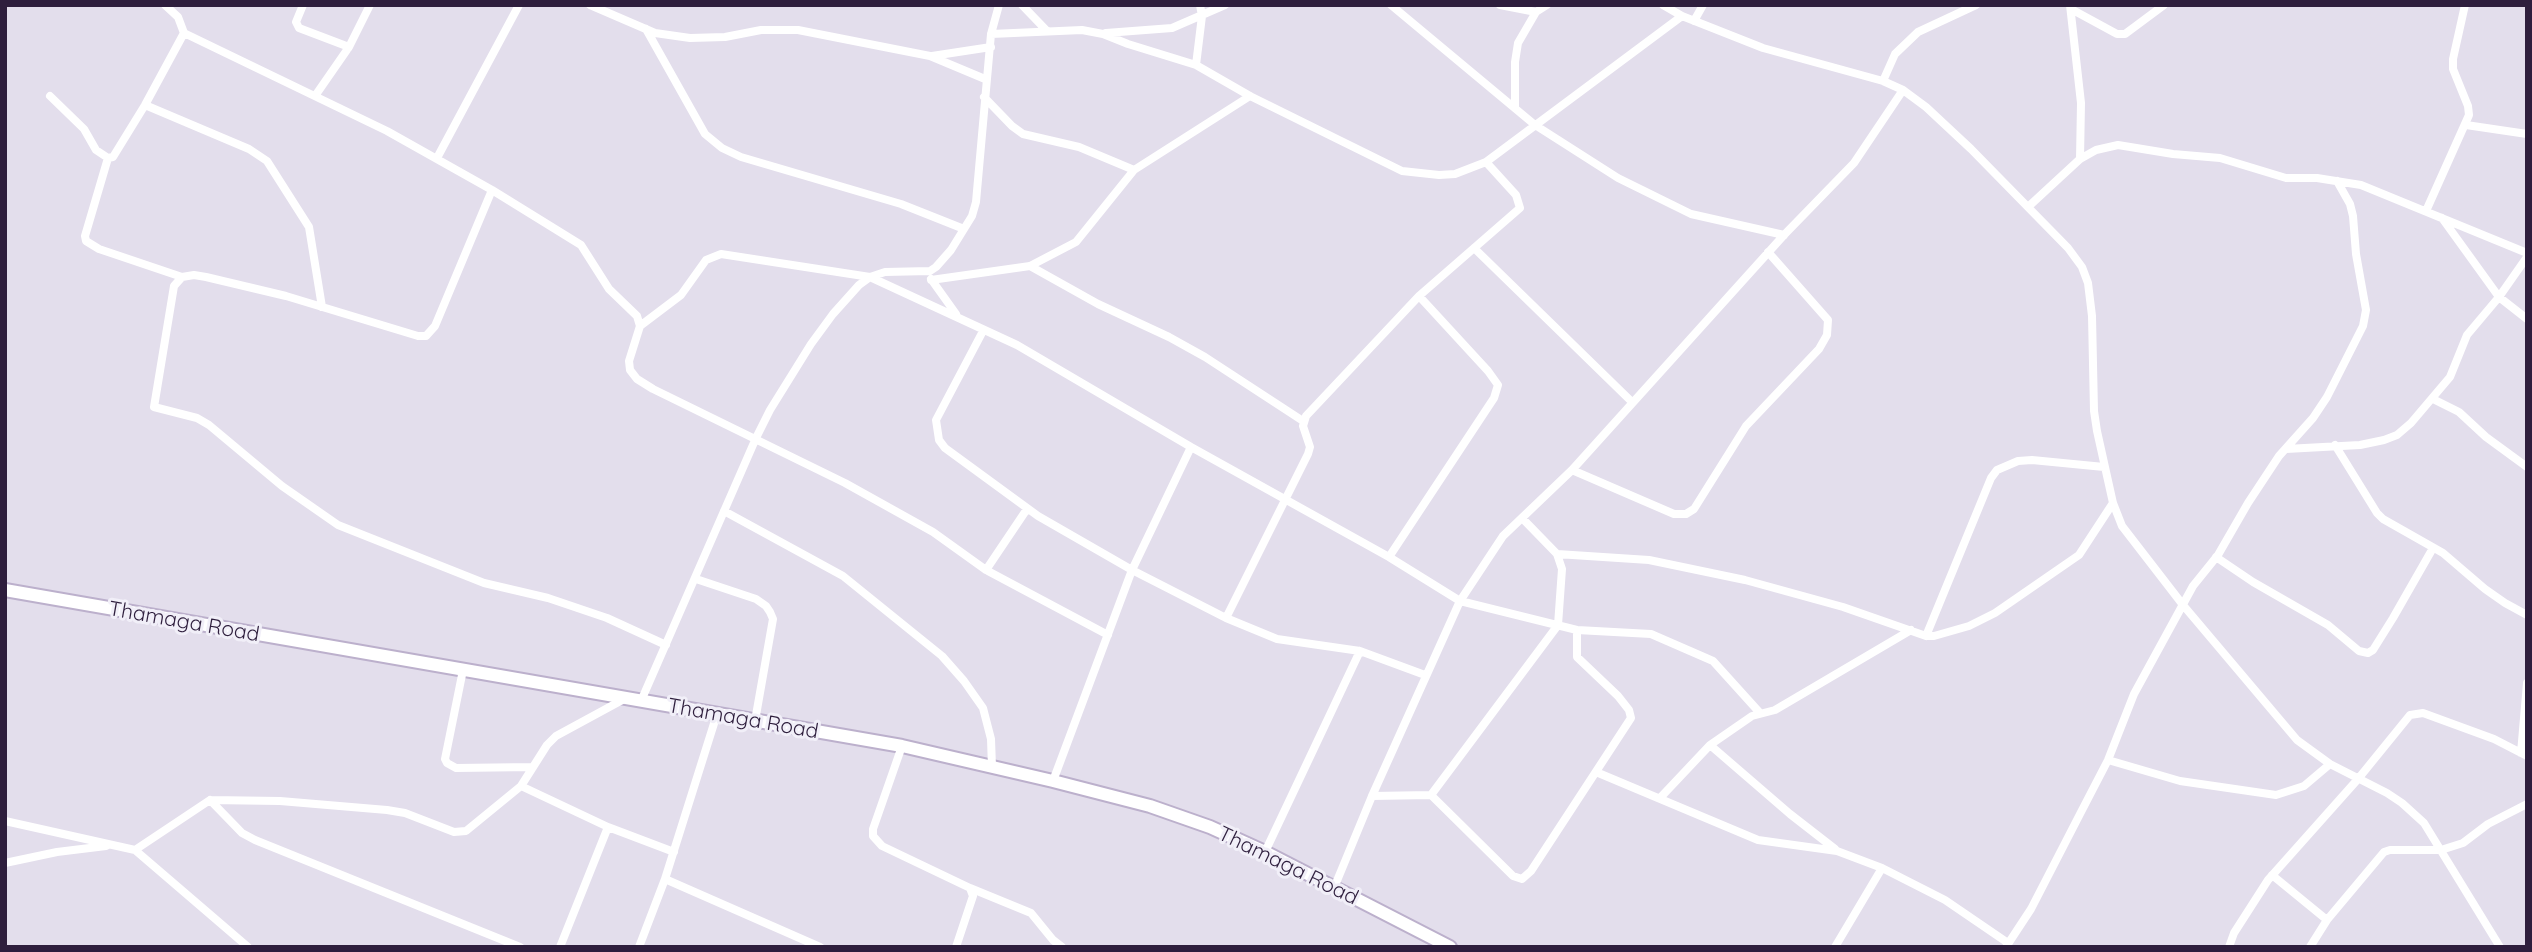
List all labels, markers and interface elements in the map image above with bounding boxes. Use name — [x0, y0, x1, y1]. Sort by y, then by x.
street label: Thamaga Road — [107, 596, 261, 648]
street label: Thamaga Road — [666, 693, 820, 745]
street label: Thamaga Road — [1214, 821, 1362, 911]

